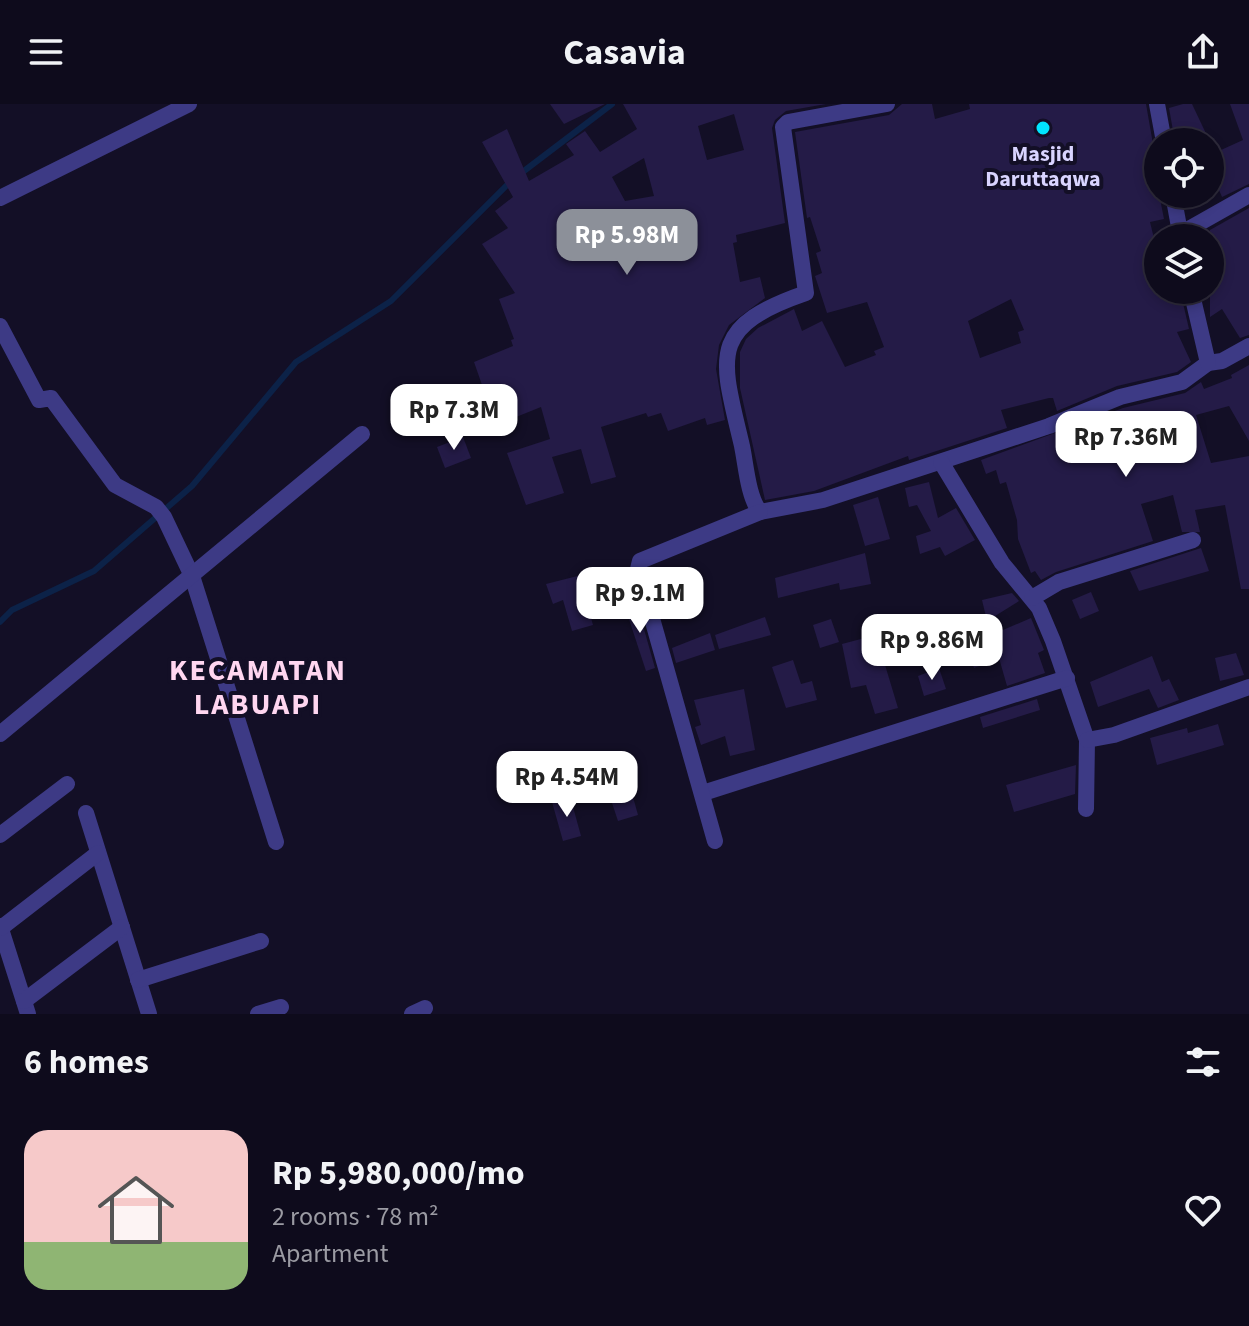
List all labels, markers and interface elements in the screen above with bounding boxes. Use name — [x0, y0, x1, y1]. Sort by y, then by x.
text: Casavia — [563, 27, 686, 78]
icon: menu — [24, 30, 68, 74]
icon: share — [1181, 30, 1225, 74]
marker: Masjid Daruttaqwa — [1034, 119, 1052, 137]
map controls — [1144, 128, 1224, 304]
button: locate — [1144, 128, 1224, 208]
place label: Masjid Daruttaqwa — [985, 138, 1101, 195]
pin: Rp 5.98M — [544, 209, 710, 277]
text: Rp 5.98M — [575, 216, 679, 253]
button: layers — [1144, 224, 1224, 304]
pin: Rp 7.3M — [380, 384, 528, 452]
text: Rp 7.3M — [408, 391, 500, 428]
pin: Rp 7.36M — [1043, 411, 1209, 479]
text: Rp 7.36M — [1074, 418, 1178, 455]
pin: Rp 9.1M — [566, 567, 714, 635]
text: Rp 9.1M — [594, 574, 686, 611]
pin: Rp 9.86M — [849, 614, 1015, 682]
text: Rp 9.86M — [880, 621, 984, 658]
district label: KECAMATAN LABUAPI — [169, 649, 347, 726]
pin: Rp 4.54M — [484, 751, 650, 819]
text: Rp 4.54M — [515, 758, 619, 795]
text: 6 homes — [24, 1038, 149, 1087]
icon: filters — [1181, 1040, 1225, 1084]
text: Rp 5,980,000/mo — [272, 1149, 525, 1198]
icon: home — [88, 1162, 184, 1258]
icon: heart — [1181, 1188, 1225, 1232]
text: 2 rooms · 78 m² — [272, 1198, 439, 1235]
text: Apartment — [272, 1235, 389, 1272]

